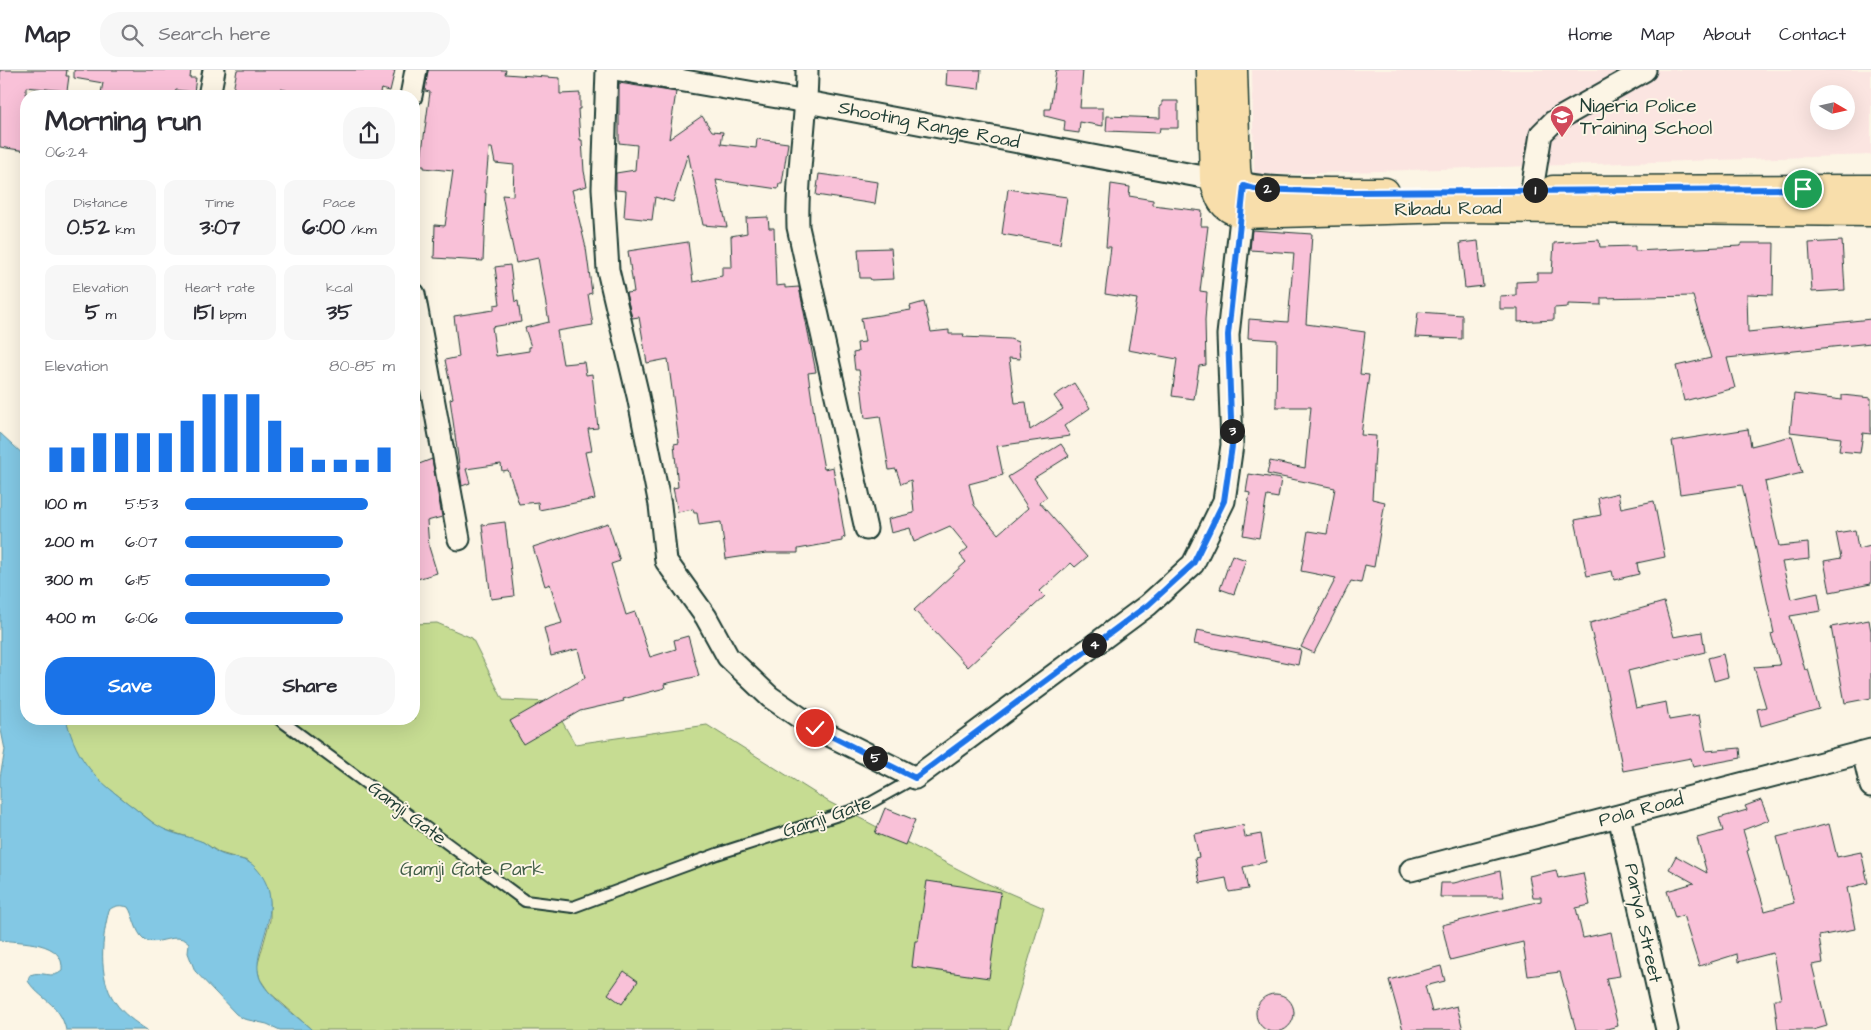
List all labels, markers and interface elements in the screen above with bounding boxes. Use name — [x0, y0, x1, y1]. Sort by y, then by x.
search box — [100, 12, 450, 57]
text: Map — [25, 18, 70, 52]
icon: search — [118, 21, 146, 49]
text: Search here — [158, 21, 271, 48]
text: Home — [1568, 22, 1613, 47]
text: Map — [1641, 22, 1675, 47]
text: About — [1703, 22, 1751, 47]
text: Contact — [1779, 22, 1846, 47]
north arrow — [1810, 85, 1855, 130]
map controls — [1810, 85, 1855, 130]
place label: Nigeria Police Training School — [1580, 93, 1712, 143]
street label: Shooting Range Road — [836, 94, 1022, 157]
text: Morning run — [45, 102, 201, 141]
school or university icon: Nigeria Police Training School — [1549, 104, 1575, 138]
button: share — [343, 107, 395, 159]
text: 06:24 — [45, 141, 88, 163]
pin — [1782, 168, 1824, 210]
icon: arrive — [1789, 175, 1817, 203]
pin: 2 — [1254, 176, 1280, 202]
pin: 1 — [1522, 178, 1548, 202]
text: 2 — [1263, 179, 1272, 199]
text: 1 — [1535, 180, 1536, 200]
text: Distance — [73, 193, 128, 213]
text: Time — [205, 193, 235, 213]
text: Pace — [323, 193, 356, 213]
street label: Ribadu Road — [1394, 195, 1502, 223]
text: 0.52 — [67, 213, 110, 242]
text: 3:07 — [200, 213, 240, 242]
text: 6:00 — [302, 213, 345, 242]
text: km — [110, 220, 135, 240]
text: /km — [345, 220, 377, 240]
text: Elevation — [73, 278, 128, 298]
text: Heart rate — [185, 278, 255, 298]
text: kcal — [326, 278, 353, 298]
text: 5 — [85, 298, 100, 327]
text: 151 — [194, 298, 214, 327]
text: 35 — [327, 298, 352, 327]
text: m — [100, 305, 116, 325]
text: bpm — [214, 305, 246, 325]
text: Elevation — [45, 355, 108, 377]
text: 80–85 m — [329, 355, 395, 377]
pin: 3 — [1220, 418, 1244, 444]
text: 3 — [1229, 421, 1236, 441]
text: 100 m — [45, 493, 86, 515]
text: 5:53 — [125, 493, 158, 515]
text: 200 m — [45, 531, 93, 553]
text: 6:07 — [125, 531, 158, 553]
text: 300 m — [45, 569, 92, 591]
text: 6:15 — [125, 569, 151, 591]
text: 400 m — [45, 607, 95, 629]
text: 6:06 — [125, 607, 158, 629]
pin: 4 — [1082, 632, 1106, 658]
text: 4 — [1090, 635, 1099, 655]
button: Save — [45, 657, 215, 715]
button: Share — [225, 657, 395, 715]
pin — [794, 707, 836, 749]
icon: check — [801, 714, 829, 742]
pin: 5 — [862, 746, 888, 770]
text: 5 — [871, 748, 880, 768]
street label: Gamji Gate — [362, 774, 452, 852]
street label: Pola Road — [1596, 786, 1687, 834]
street label: Gamji Gate — [779, 789, 875, 845]
park label: Gamji Gate Park — [400, 856, 544, 883]
street label: Pariya Street — [1616, 861, 1669, 986]

